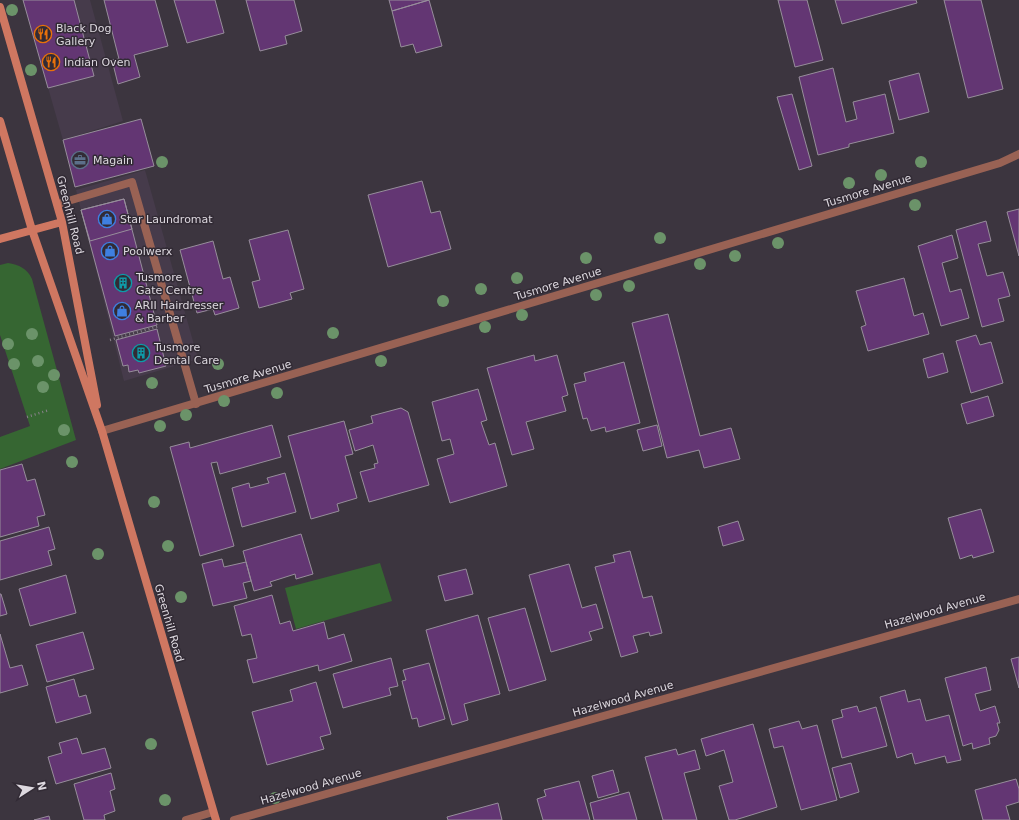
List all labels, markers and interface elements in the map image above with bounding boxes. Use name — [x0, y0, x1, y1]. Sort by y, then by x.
place label: Black Dog Gallery — [56, 22, 111, 48]
restaurant icon: Black Dog Gallery — [33, 24, 53, 44]
restaurant icon: Indian Oven — [41, 52, 61, 72]
place label: Indian Oven — [64, 56, 130, 69]
office icon: Magain — [70, 150, 90, 170]
place label: Magain — [93, 154, 133, 167]
street label: Tusmore Avenue — [822, 171, 913, 211]
street label: Greenhill Road — [54, 174, 86, 256]
shop icon: Star Laundromat — [97, 209, 117, 229]
place label: Star Laundromat — [120, 213, 213, 226]
shop icon: Poolwerx — [100, 241, 120, 261]
place label: Poolwerx — [123, 245, 173, 258]
street label: Tusmore Avenue — [512, 264, 603, 304]
place label: Tusmore Gate Centre — [135, 271, 203, 297]
building icon: Tusmore Gate Centre — [113, 273, 133, 293]
place label: ARII Hairdresser & Barber — [135, 299, 224, 325]
shop icon: ARII Hairdresser & Barber — [112, 301, 132, 321]
place label: Tusmore Dental Care — [153, 341, 220, 367]
building icon: Tusmore Dental Care — [131, 343, 151, 363]
street label: Tusmore Avenue — [202, 357, 293, 397]
street label: Greenhill Road — [152, 582, 186, 664]
street label: Hazelwood Avenue — [883, 590, 987, 632]
street label: Hazelwood Avenue — [571, 678, 675, 720]
street label: Hazelwood Avenue — [259, 766, 363, 808]
north arrow — [12, 768, 52, 808]
text: N — [34, 780, 49, 792]

